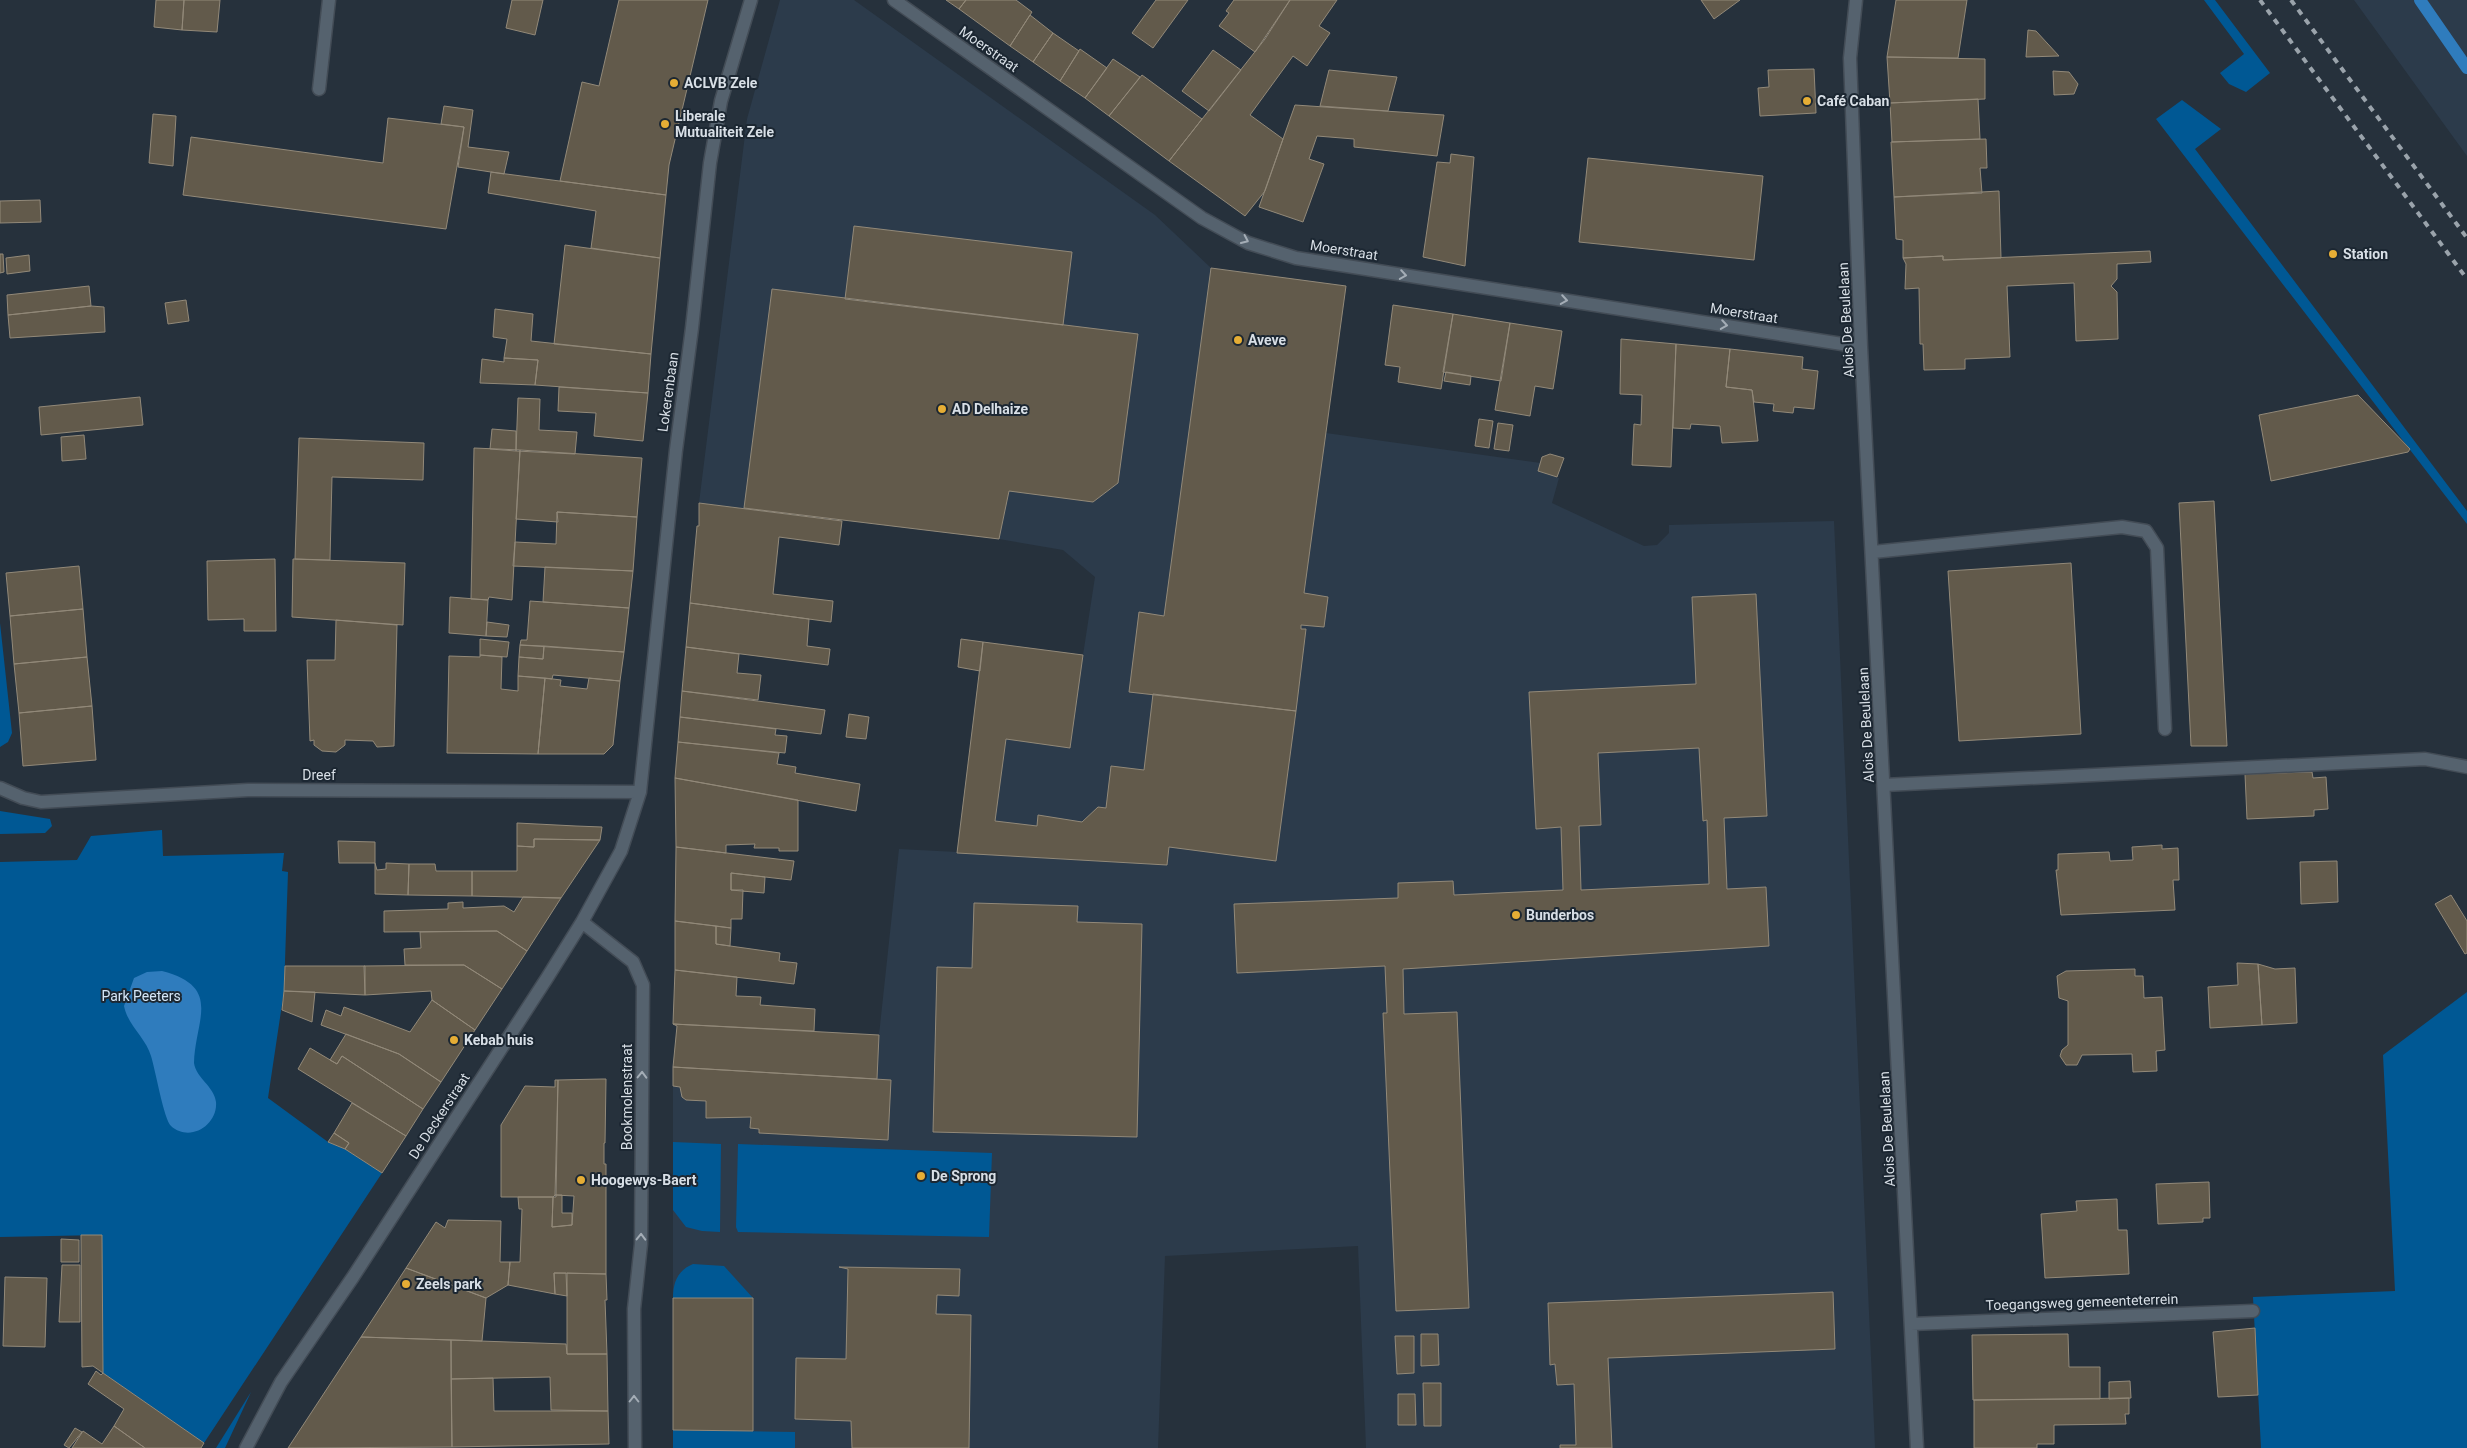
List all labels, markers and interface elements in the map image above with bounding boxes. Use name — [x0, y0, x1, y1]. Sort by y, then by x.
street label: Moerstraat — [956, 23, 1022, 75]
place label: ACLVB Zele — [684, 75, 758, 91]
marker: ACLVB Zele — [668, 77, 680, 89]
place label: Café Caban — [1817, 93, 1890, 109]
marker: Café Caban — [1801, 95, 1813, 107]
place label: Liberale Mutualiteit Zele — [675, 108, 774, 140]
marker: Liberale Mutualiteit Zele — [659, 118, 671, 130]
one-way arrow — [1240, 234, 1249, 245]
street label: Moerstraat — [1309, 237, 1379, 263]
place label: Station — [2343, 246, 2388, 262]
marker: Station — [2327, 248, 2339, 260]
street label: Alois De Beulelaan — [1835, 262, 1857, 378]
one-way arrow — [1399, 269, 1408, 279]
one-way arrow — [1560, 294, 1568, 305]
street label: Moerstraat — [1709, 300, 1779, 326]
one-way arrow — [1720, 320, 1729, 330]
place label: Aveve — [1248, 332, 1287, 348]
marker: Aveve — [1232, 334, 1244, 346]
street label: Lokerenbaan — [654, 351, 682, 433]
place label: AD Delhaize — [952, 401, 1028, 417]
marker: AD Delhaize — [936, 403, 948, 415]
street label: Alois De Beulelaan — [1855, 667, 1877, 783]
street label: Dreef — [302, 767, 336, 783]
place label: Bunderbos — [1526, 907, 1594, 923]
marker: Bunderbos — [1510, 909, 1522, 921]
park label: Park Peeters — [101, 988, 181, 1004]
place label: Kebab huis — [464, 1032, 534, 1048]
marker: Kebab huis — [448, 1034, 460, 1046]
street label: Bookmolenstraat — [619, 1043, 635, 1150]
street label: De Deckerstraat — [405, 1070, 473, 1162]
one-way arrow — [636, 1070, 647, 1078]
street label: Alois De Beulelaan — [1876, 1071, 1898, 1187]
place label: De Sprong — [931, 1168, 996, 1184]
marker: De Sprong — [915, 1170, 927, 1182]
place label: Hoogewys-Baert — [591, 1172, 697, 1188]
marker: Hoogewys-Baert — [575, 1174, 587, 1186]
one-way arrow — [636, 1233, 646, 1240]
place label: Zeels park — [416, 1276, 482, 1292]
marker: Zeels park — [400, 1278, 412, 1290]
street label: Toegangsweg gemeenteterrein — [1985, 1291, 2179, 1313]
one-way arrow — [629, 1395, 639, 1403]

